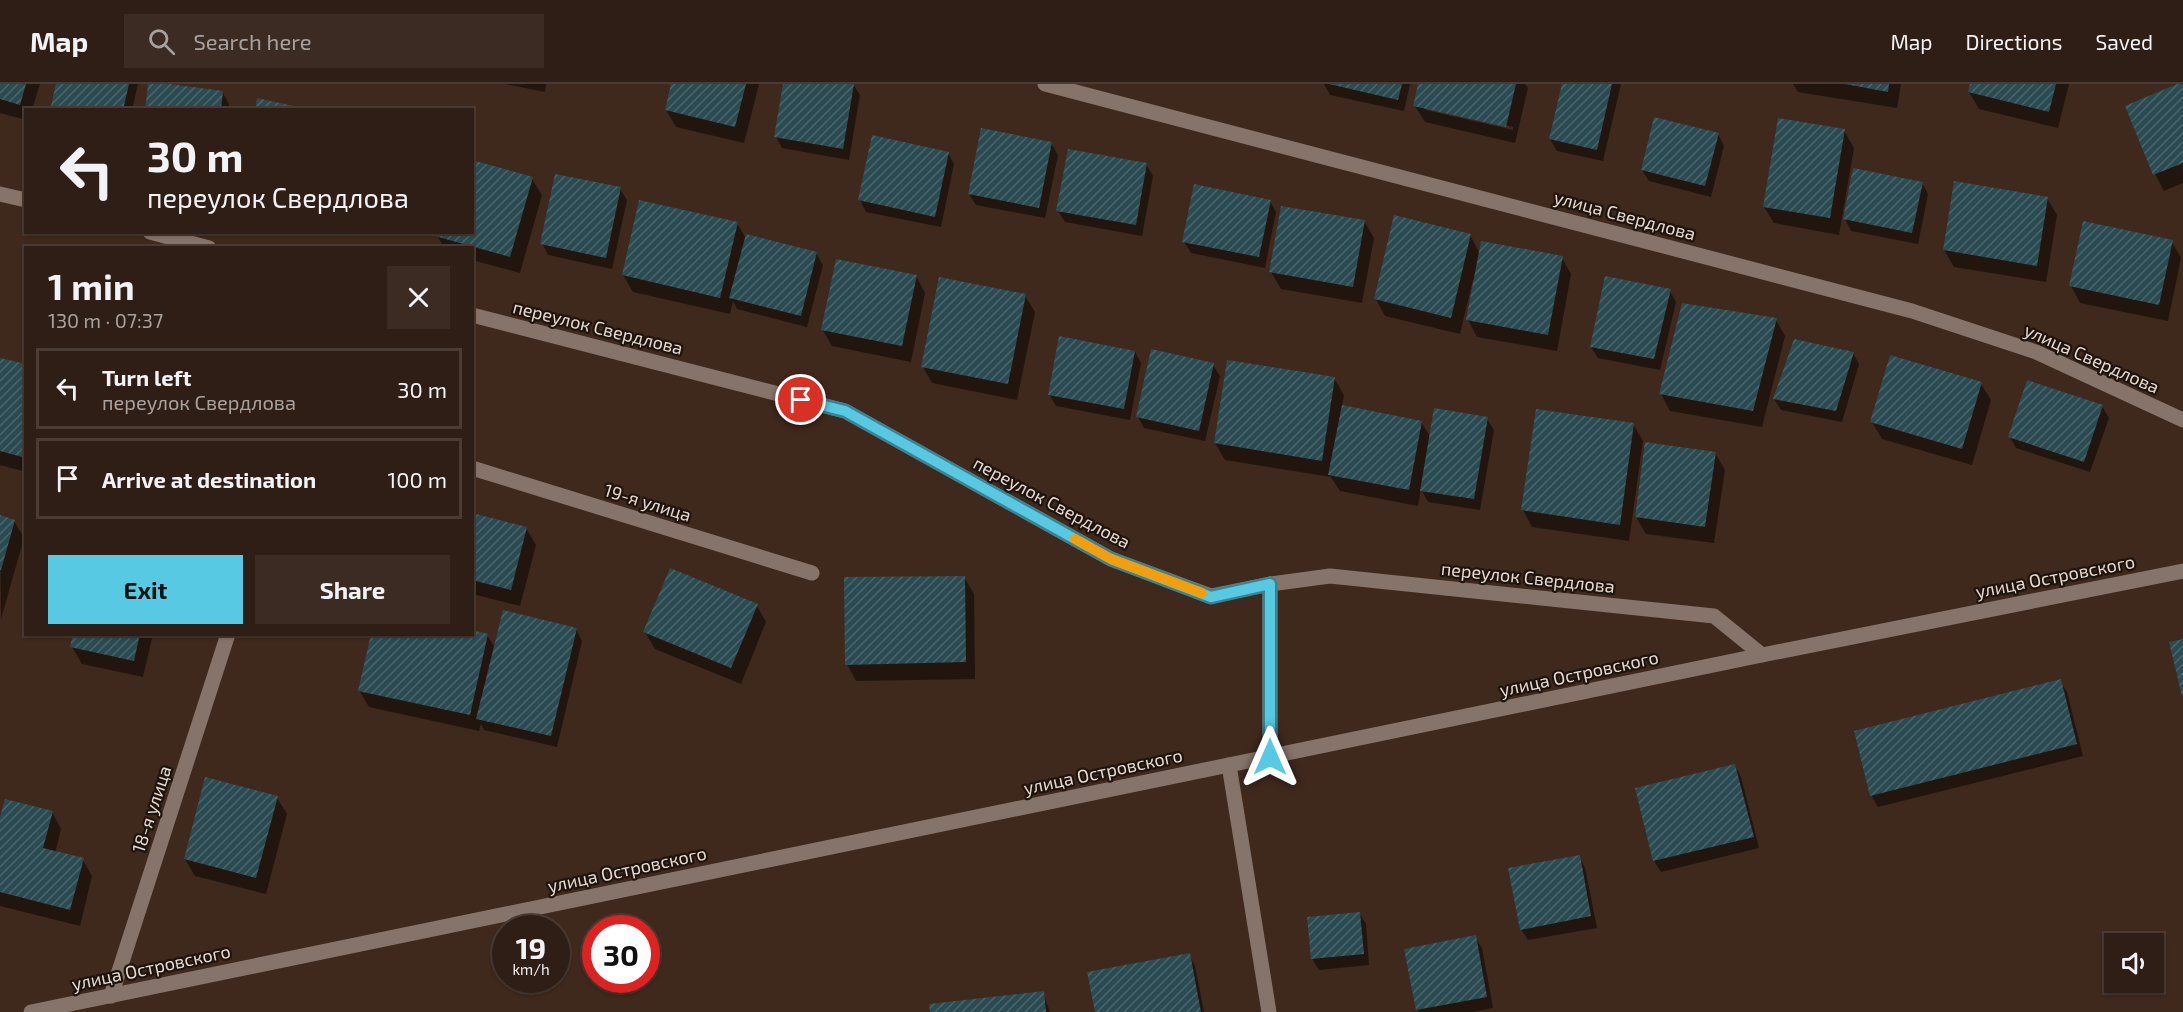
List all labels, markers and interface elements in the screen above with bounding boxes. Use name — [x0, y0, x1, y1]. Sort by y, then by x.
search box — [124, 14, 544, 68]
text: Map — [30, 24, 88, 58]
icon: search — [145, 25, 178, 58]
text: Search here — [193, 28, 312, 54]
text: Map — [1890, 29, 1933, 54]
text: Directions — [1966, 29, 2062, 54]
text: Saved — [2095, 29, 2153, 54]
text: 30 m — [147, 130, 243, 180]
icon: left — [48, 132, 126, 210]
text: переулок Свердлова — [147, 181, 409, 213]
street label: улица Свердлова — [1552, 186, 1698, 244]
text: 1 min — [48, 264, 135, 307]
button: close — [387, 266, 450, 329]
street label: переулок Свердлова — [511, 295, 685, 359]
text: 130 m · 07:37 — [48, 308, 163, 332]
street label: улица Свердлова — [2021, 318, 2163, 398]
text: Turn left — [102, 364, 191, 390]
icon: left — [51, 372, 84, 405]
pin — [775, 374, 826, 425]
text: 30 m — [397, 376, 447, 402]
icon: arrive — [784, 383, 817, 416]
text: переулок Свердлова — [102, 390, 296, 414]
street label: переулок Свердлова — [970, 451, 1134, 553]
icon: arrive — [51, 462, 84, 495]
text: Arrive at destination — [102, 466, 316, 492]
text: 100 m — [388, 466, 447, 492]
street label: 19-я улица — [602, 478, 694, 526]
street label: улица Островского — [1973, 550, 2137, 602]
button: Exit — [48, 555, 243, 624]
button: Share — [255, 555, 450, 624]
street label: переулок Свердлова — [1440, 557, 1616, 597]
street label: улица Островского — [1498, 645, 1660, 701]
position arrow — [1238, 725, 1302, 789]
street label: улица Островского — [1022, 743, 1184, 799]
street label: 18-я улица — [127, 763, 175, 855]
street label: улица Островского — [546, 841, 708, 897]
speed limit sign: 30 — [582, 915, 660, 993]
text: 19 — [516, 929, 546, 965]
map controls — [2104, 933, 2164, 993]
button: sound — [2104, 933, 2164, 993]
street label: улица Островского — [70, 939, 232, 995]
text: km/h — [512, 960, 550, 978]

